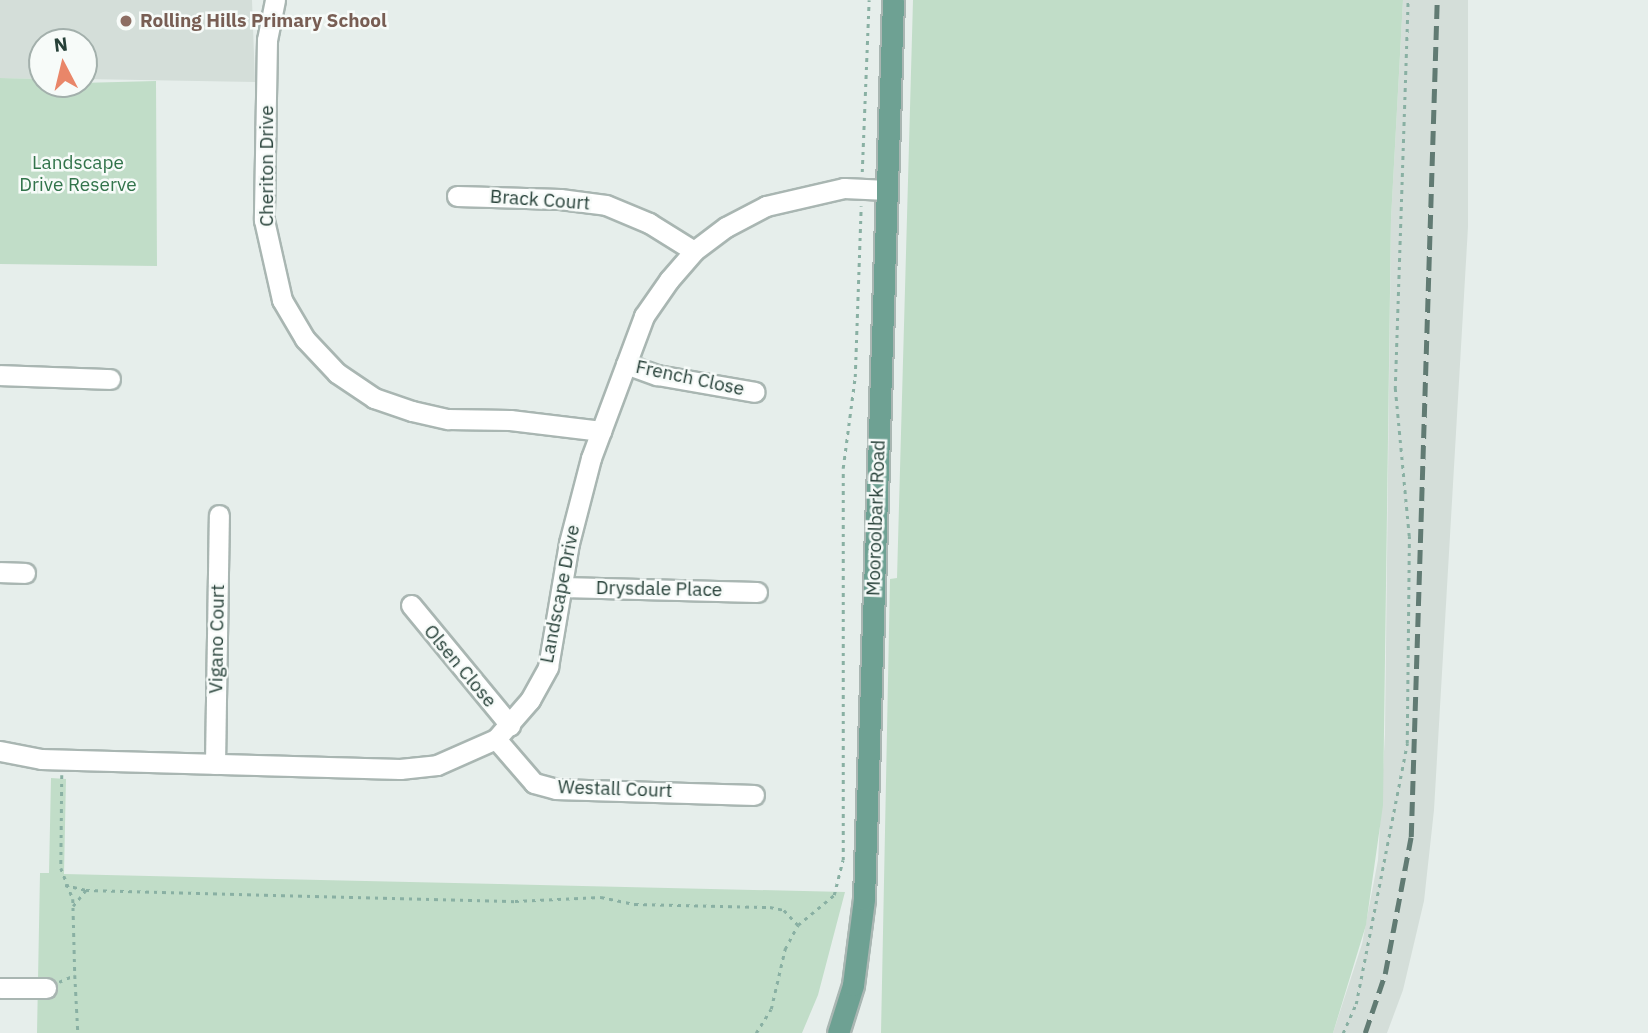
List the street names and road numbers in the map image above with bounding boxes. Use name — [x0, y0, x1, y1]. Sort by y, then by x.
street label: Cheriton Drive — [256, 105, 278, 227]
street label: Brack Court — [489, 185, 591, 215]
street label: French Close — [634, 355, 746, 401]
street label: Mooroolbark Road — [862, 439, 890, 597]
street label: Landscape Drive — [535, 523, 585, 665]
street label: Drysdale Place — [596, 576, 722, 602]
street label: Vigano Court — [205, 584, 229, 694]
street label: Olsen Close — [419, 620, 501, 712]
street label: Westall Court — [557, 776, 673, 802]

